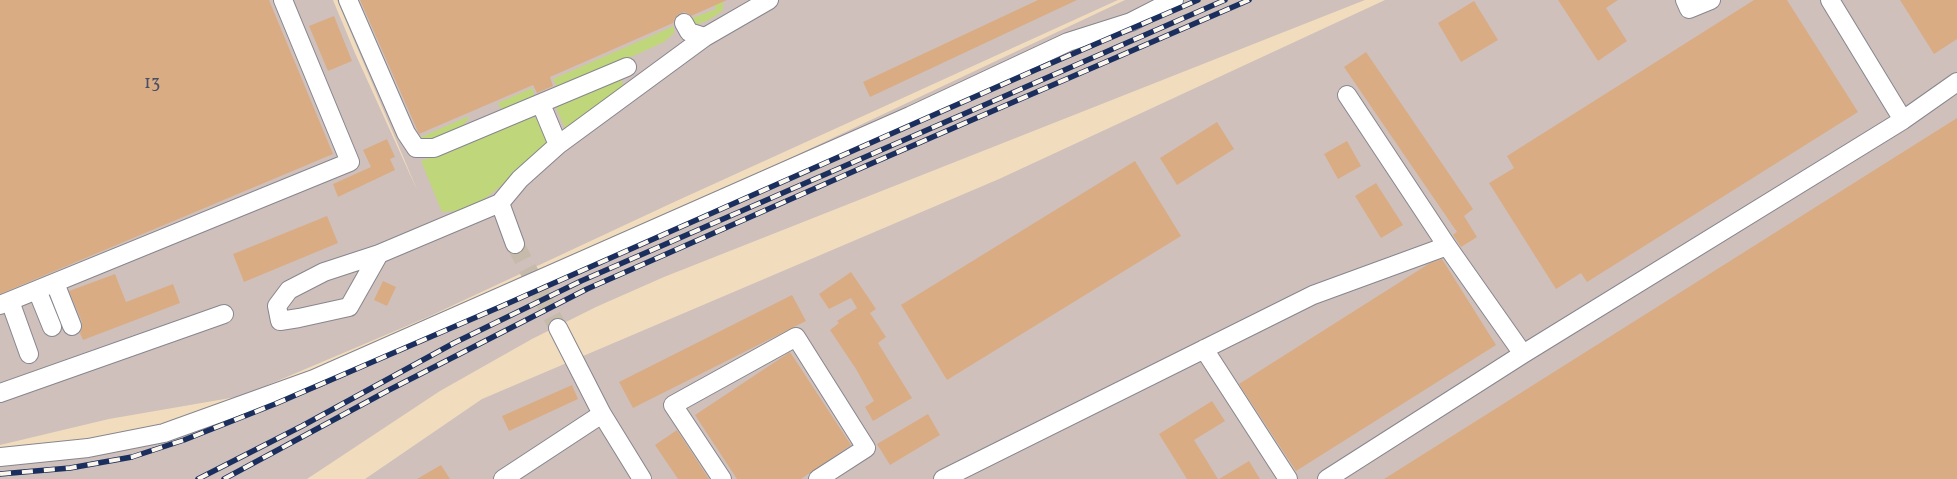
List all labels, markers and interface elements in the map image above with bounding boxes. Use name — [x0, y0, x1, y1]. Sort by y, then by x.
house number: 13 — [144, 74, 160, 96]

